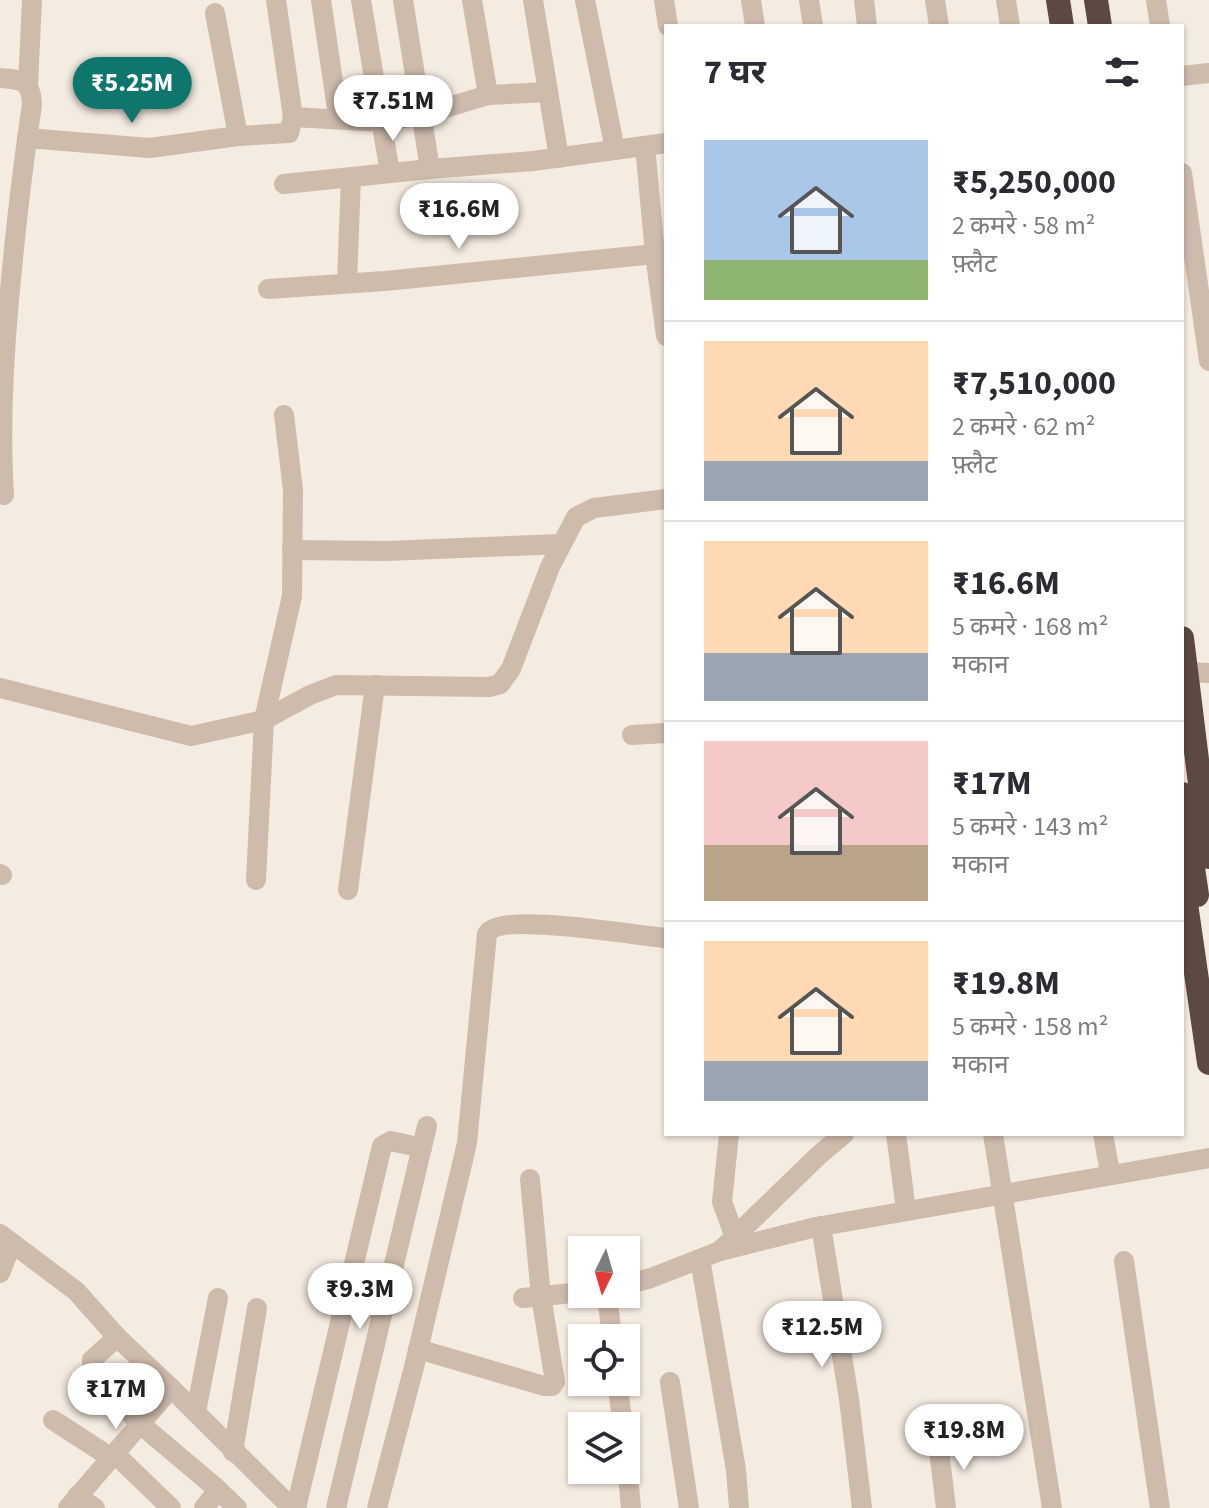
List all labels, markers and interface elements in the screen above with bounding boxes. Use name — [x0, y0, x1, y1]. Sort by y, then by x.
text: 7 घर — [704, 48, 766, 97]
icon: filters — [1100, 50, 1144, 94]
pin: ₹5.25M — [67, 57, 197, 125]
text: ₹5.25M — [91, 64, 173, 101]
pin: ₹7.51M — [328, 75, 458, 143]
text: ₹7.51M — [352, 82, 434, 119]
text: ₹5,250,000 — [952, 158, 1116, 207]
icon: home — [768, 172, 864, 268]
pin: ₹16.6M — [394, 183, 524, 251]
text: ₹16.6M — [418, 190, 500, 227]
text: 2 कमरे · 58 m² — [952, 207, 1095, 244]
text: फ़्लैट — [952, 245, 997, 282]
text: ₹7,510,000 — [952, 359, 1116, 408]
icon: home — [768, 373, 864, 469]
text: 2 कमरे · 62 m² — [952, 408, 1095, 445]
text: फ़्लैट — [952, 446, 997, 483]
text: ₹16.6M — [952, 559, 1060, 608]
icon: home — [768, 573, 864, 669]
text: 5 कमरे · 168 m² — [952, 608, 1108, 645]
text: मकान — [952, 646, 1009, 683]
text: ₹17M — [952, 759, 1032, 808]
icon: home — [768, 773, 864, 869]
text: 5 कमरे · 143 m² — [952, 808, 1108, 845]
text: मकान — [952, 846, 1009, 883]
text: ₹19.8M — [952, 959, 1060, 1008]
icon: home — [768, 973, 864, 1069]
text: 5 कमरे · 158 m² — [952, 1008, 1108, 1045]
text: मकान — [952, 1046, 1009, 1083]
north arrow — [568, 1236, 640, 1308]
map controls — [568, 1236, 640, 1484]
pin: ₹9.3M — [304, 1263, 416, 1331]
text: ₹9.3M — [326, 1270, 394, 1307]
pin: ₹12.5M — [757, 1301, 887, 1369]
text: ₹12.5M — [781, 1308, 863, 1345]
button: locate — [568, 1324, 640, 1396]
pin: ₹17M — [69, 1363, 163, 1431]
text: ₹17M — [86, 1370, 147, 1407]
pin: ₹19.8M — [899, 1404, 1029, 1472]
text: ₹19.8M — [923, 1411, 1005, 1448]
button: layers — [568, 1412, 640, 1484]

